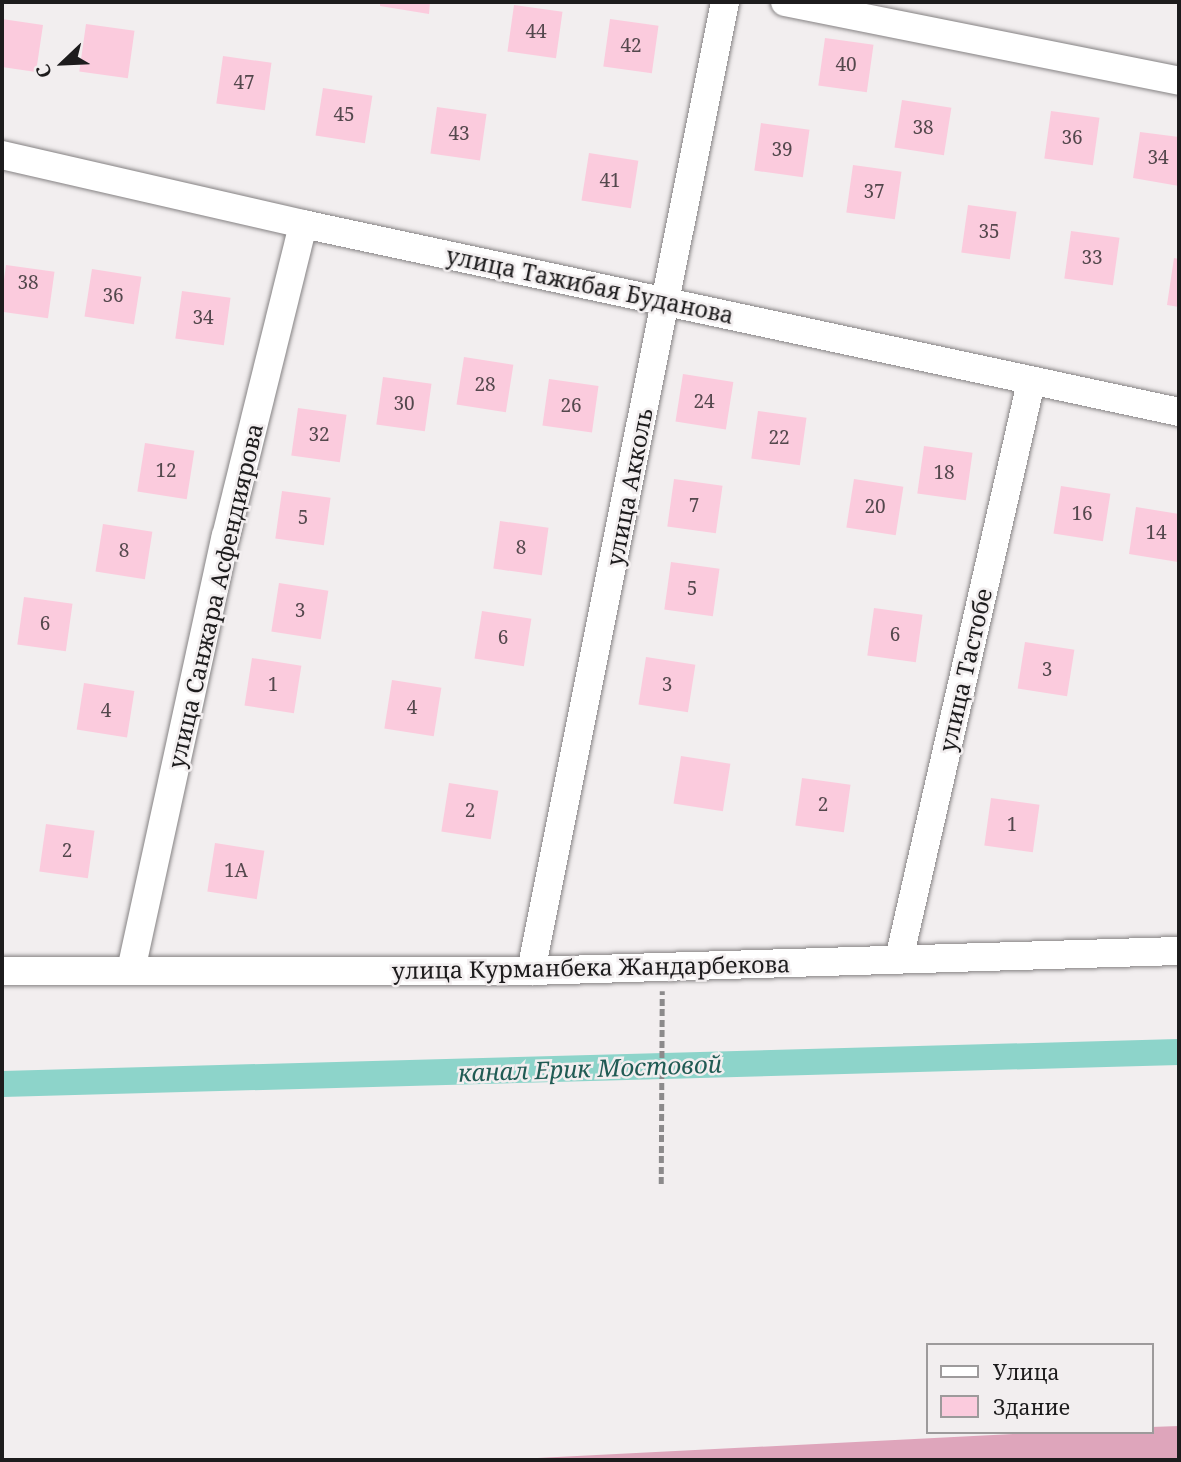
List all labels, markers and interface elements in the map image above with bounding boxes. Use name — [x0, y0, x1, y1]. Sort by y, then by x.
house number: 44 — [525, 21, 547, 43]
north arrow — [28, 28, 98, 98]
house number: 42 — [620, 35, 642, 57]
house number: 40 — [835, 54, 857, 76]
text: С — [29, 60, 58, 82]
house number: 47 — [233, 72, 255, 94]
house number: 45 — [333, 104, 355, 126]
house number: 38 — [912, 117, 934, 139]
house number: 43 — [448, 123, 470, 145]
house number: 36 — [1061, 127, 1083, 149]
house number: 39 — [771, 139, 793, 161]
house number: 34 — [1147, 147, 1169, 169]
house number: 41 — [599, 170, 621, 192]
house number: 37 — [863, 181, 885, 203]
house number: 35 — [978, 221, 1000, 243]
street label: улица Тажибая Буданова — [444, 241, 736, 329]
house number: 33 — [1081, 247, 1103, 269]
house number: 38 — [17, 272, 39, 294]
house number: 36 — [102, 285, 124, 307]
house number: 34 — [192, 307, 214, 329]
house number: 28 — [474, 374, 496, 396]
house number: 24 — [693, 391, 715, 413]
house number: 30 — [393, 393, 415, 415]
house number: 26 — [560, 395, 582, 417]
street label: улица Акколь — [600, 406, 658, 568]
street label: улица Санжара Асфендиярова — [162, 421, 268, 771]
house number: 32 — [308, 424, 330, 446]
house number: 22 — [768, 427, 790, 449]
house number: 12 — [155, 460, 177, 482]
house number: 18 — [933, 462, 955, 484]
house number: 7 — [689, 495, 699, 517]
house number: 20 — [864, 496, 886, 518]
house number: 16 — [1071, 503, 1093, 525]
house number: 5 — [298, 507, 308, 529]
house number: 14 — [1145, 522, 1167, 544]
house number: 8 — [516, 537, 526, 559]
house number: 8 — [119, 540, 129, 562]
house number: 5 — [687, 578, 697, 600]
street label: улица Тастобе — [933, 586, 997, 754]
house number: 3 — [295, 600, 305, 622]
house number: 6 — [40, 613, 50, 635]
house number: 6 — [890, 624, 900, 646]
house number: 6 — [498, 627, 508, 649]
house number: 3 — [1042, 659, 1052, 681]
house number: 1 — [268, 674, 278, 696]
house number: 3 — [662, 674, 672, 696]
house number: 4 — [407, 697, 417, 719]
house number: 4 — [101, 700, 111, 722]
house number: 2 — [818, 794, 828, 816]
house number: 2 — [465, 800, 475, 822]
house number: 1 — [1007, 814, 1017, 836]
house number: 2 — [62, 840, 72, 862]
house number: 1А — [224, 860, 248, 882]
street label: улица Курманбека Жандарбекова — [392, 950, 790, 984]
water label: канал Ерик Мостовой — [458, 1049, 722, 1087]
legend — [926, 1343, 1153, 1434]
text: Улица — [993, 1358, 1060, 1386]
text: Здание — [993, 1393, 1070, 1421]

